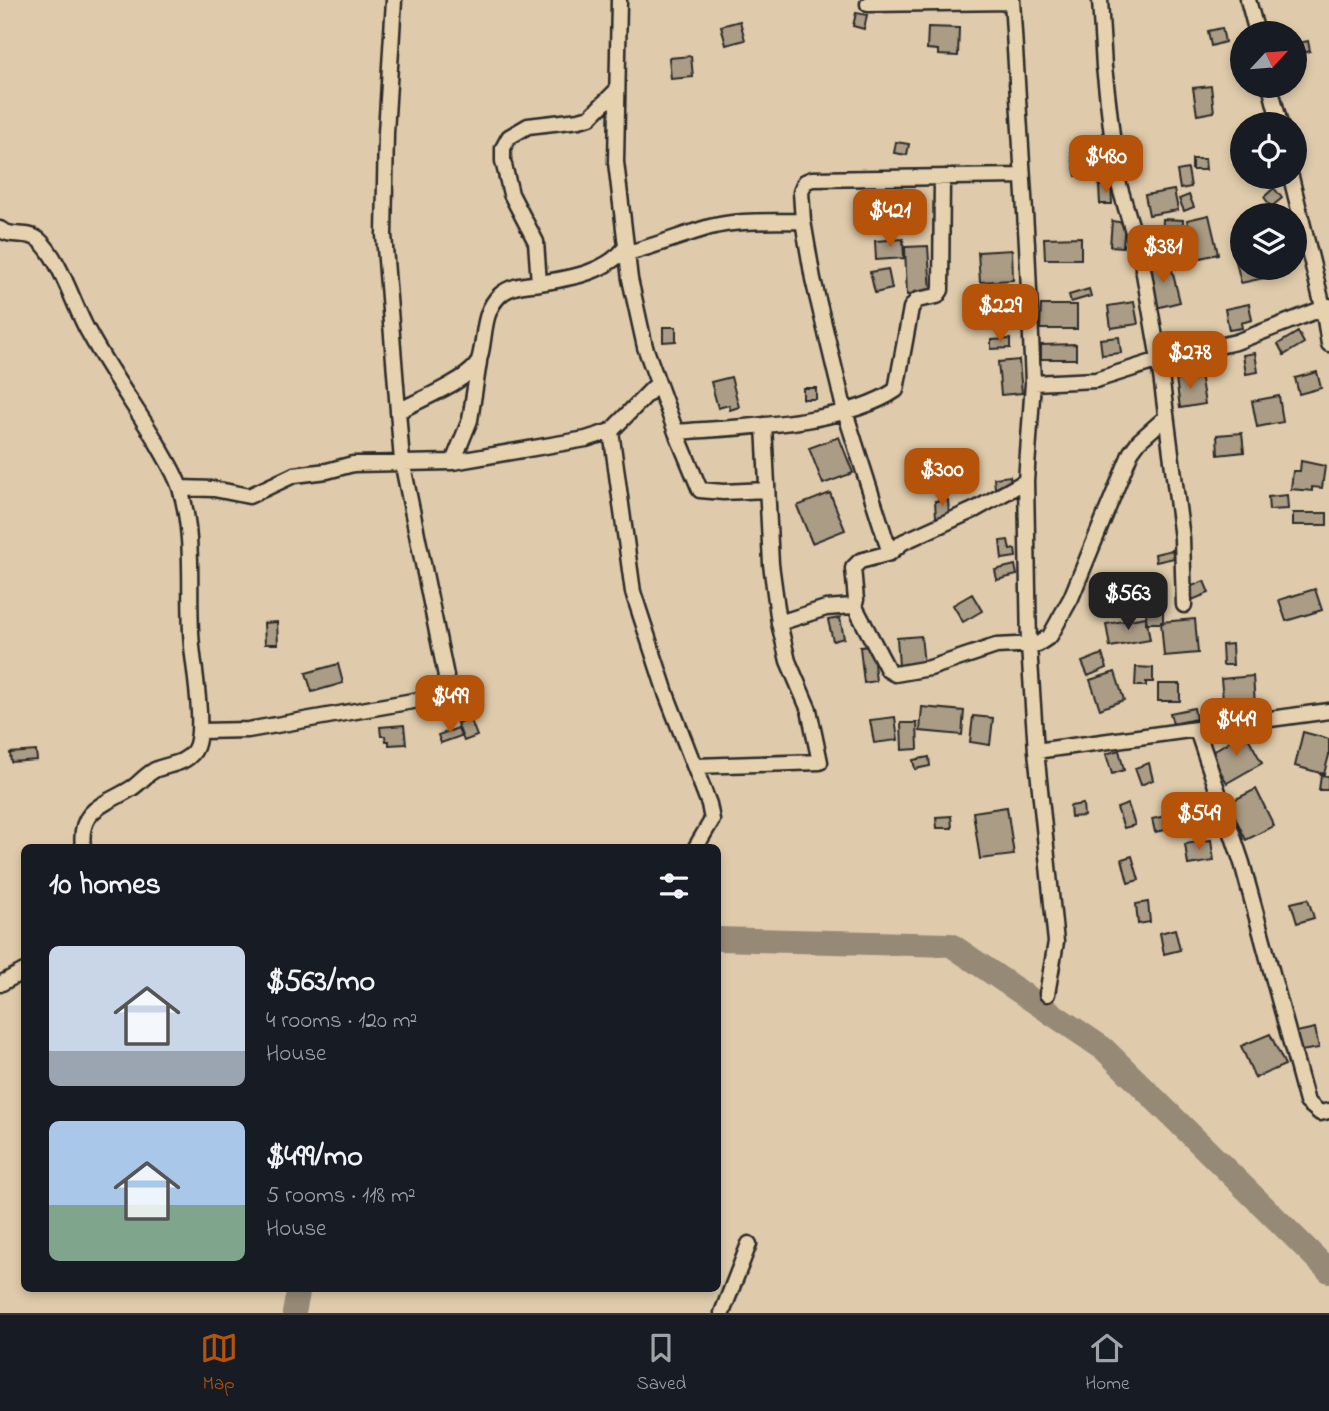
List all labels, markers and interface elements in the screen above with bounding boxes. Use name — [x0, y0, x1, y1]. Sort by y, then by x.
north arrow — [1230, 21, 1307, 98]
map controls — [1230, 21, 1307, 280]
button: locate — [1230, 112, 1307, 189]
pin: $480 — [1065, 136, 1147, 195]
text: $480 — [1085, 141, 1127, 174]
pin: $421 — [849, 190, 931, 249]
text: $421 — [869, 195, 911, 228]
button: layers — [1230, 203, 1307, 280]
pin: $381 — [1122, 226, 1204, 285]
text: $381 — [1143, 231, 1183, 264]
pin: $229 — [959, 284, 1041, 344]
text: $229 — [978, 290, 1022, 323]
pin: $278 — [1149, 332, 1231, 391]
text: $278 — [1168, 337, 1212, 370]
pin: $300 — [901, 448, 983, 508]
text: $300 — [920, 454, 964, 487]
pin: $563 — [1087, 572, 1169, 632]
text: $563 — [1105, 578, 1151, 611]
pin: $499 — [409, 676, 491, 735]
text: $499 — [431, 681, 469, 714]
pin: $449 — [1195, 698, 1277, 758]
text: $449 — [1216, 704, 1256, 737]
pin: $549 — [1158, 792, 1240, 852]
text: $549 — [1177, 798, 1221, 831]
text: 10 homes — [49, 864, 161, 908]
icon: filters — [655, 867, 693, 905]
text: $563/mo — [266, 961, 375, 1005]
icon: home — [105, 974, 189, 1058]
text: 4 rooms · 120 m² — [266, 1005, 417, 1038]
text: House — [266, 1038, 326, 1071]
text: $499/mo — [266, 1136, 363, 1180]
icon: home — [105, 1149, 189, 1233]
text: 5 rooms · 118 m² — [266, 1180, 416, 1213]
text: House — [266, 1213, 326, 1246]
tab: Map — [200, 1329, 238, 1398]
tab: Saved — [637, 1329, 686, 1398]
tab: Home — [1085, 1329, 1129, 1398]

